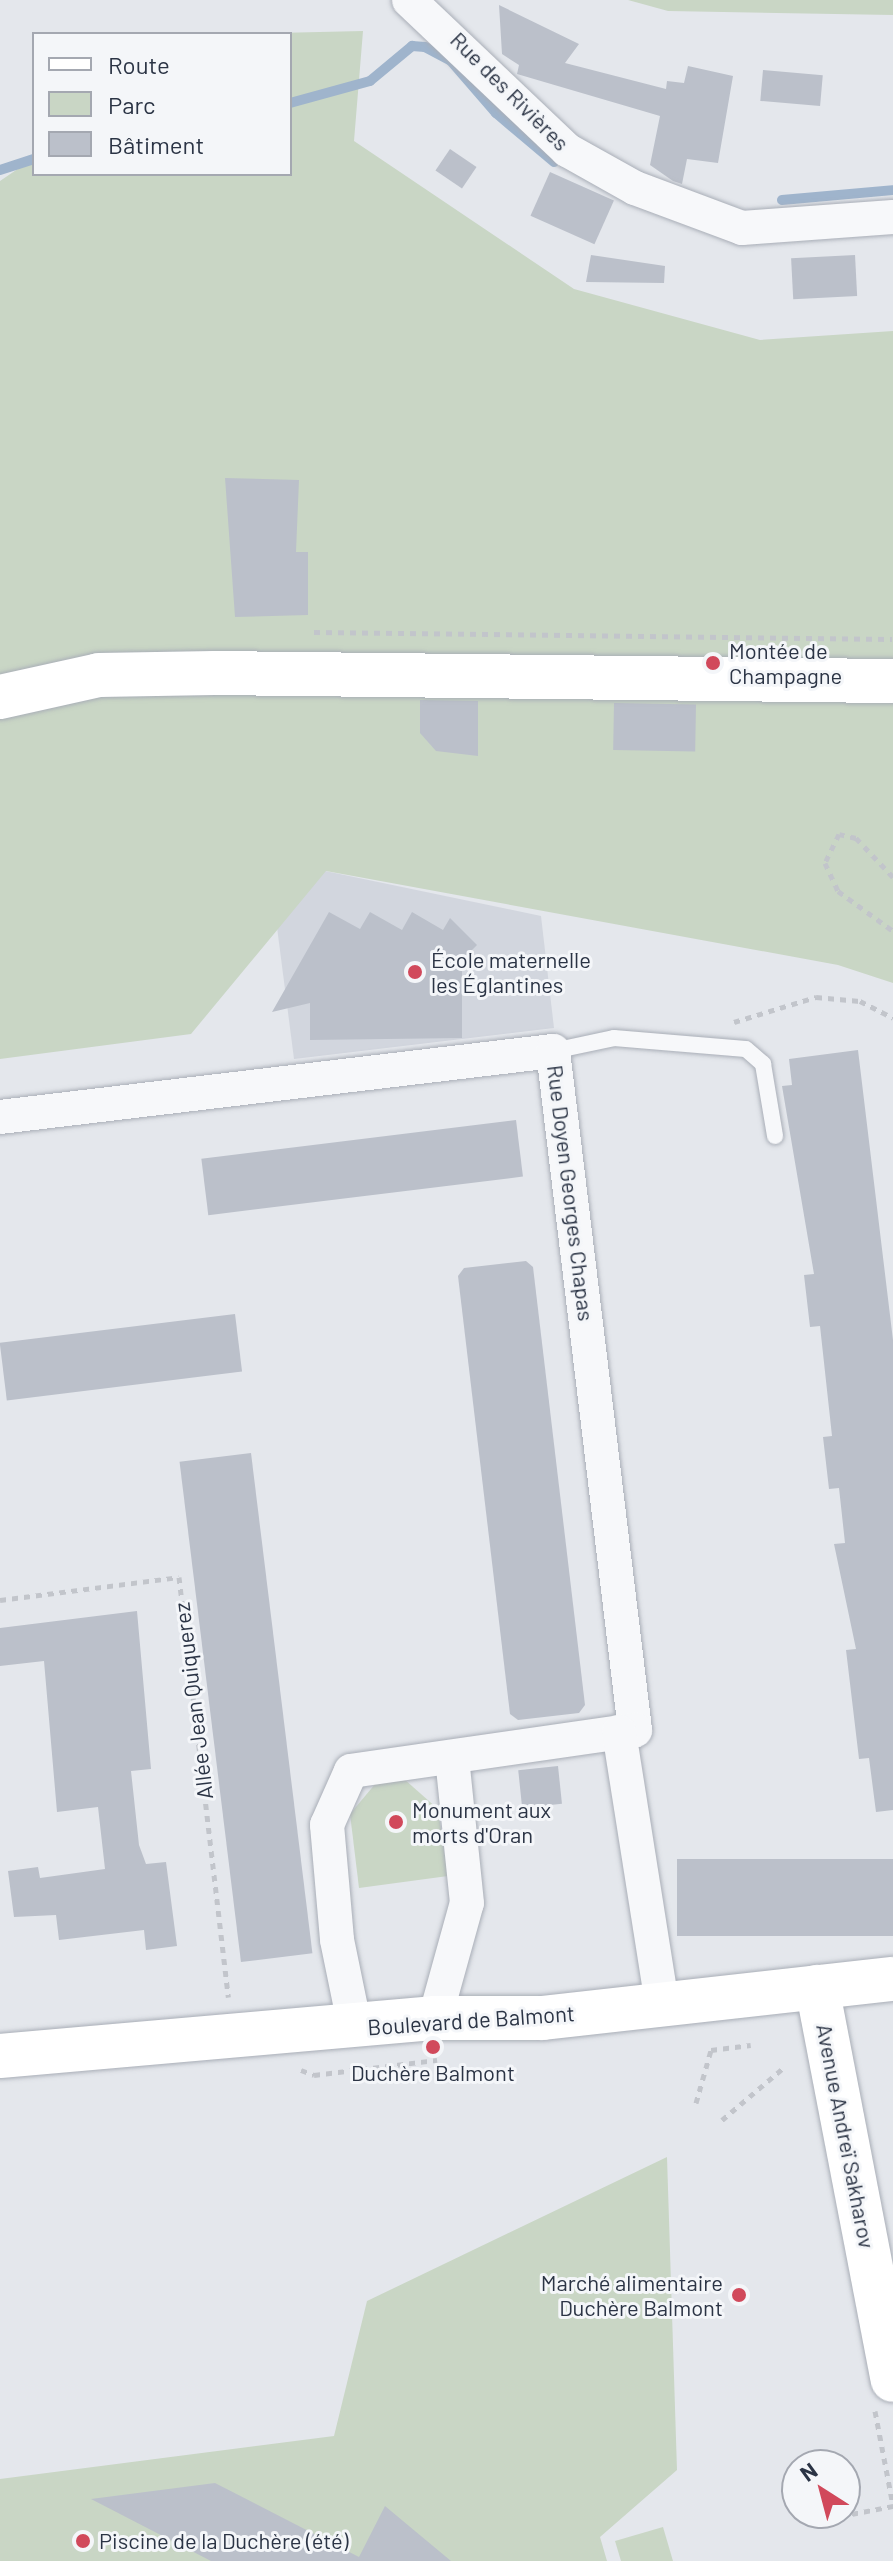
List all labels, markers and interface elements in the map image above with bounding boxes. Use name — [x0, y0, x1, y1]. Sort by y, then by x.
street label: Rue des Rivières — [445, 26, 575, 156]
legend — [32, 32, 292, 176]
text: Route — [108, 50, 170, 79]
text: Parc — [108, 90, 156, 119]
text: Bâtiment — [108, 130, 204, 159]
place label: Montée de Champagne — [729, 637, 842, 688]
marker: Montée de Champagne — [704, 654, 722, 672]
place label: École maternelle les Églantines — [431, 946, 591, 998]
marker: École maternelle les Églantines — [406, 963, 424, 981]
street label: Rue Doyen Georges Chapas — [542, 1063, 600, 1323]
street label: Allée Jean Quiquerez — [168, 1601, 218, 1801]
place label: Monument aux morts d'Oran — [412, 1796, 551, 1848]
marker: Monument aux morts d'Oran — [387, 1813, 405, 1831]
street label: Boulevard de Balmont — [366, 2000, 576, 2040]
street label: Avenue Andreï Sakharov — [811, 2022, 881, 2250]
marker: Duchère Balmont — [424, 2038, 442, 2056]
place label: Duchère Balmont — [351, 2060, 515, 2086]
place label: Marché alimentaire Duchère Balmont — [541, 2269, 723, 2320]
marker: Marché alimentaire Duchère Balmont — [730, 2286, 748, 2304]
north arrow — [781, 2449, 861, 2529]
text: N — [794, 2456, 822, 2486]
place label: Piscine de la Duchère (été) — [99, 2528, 348, 2554]
marker: Piscine de la Duchère (été) — [74, 2532, 92, 2550]

